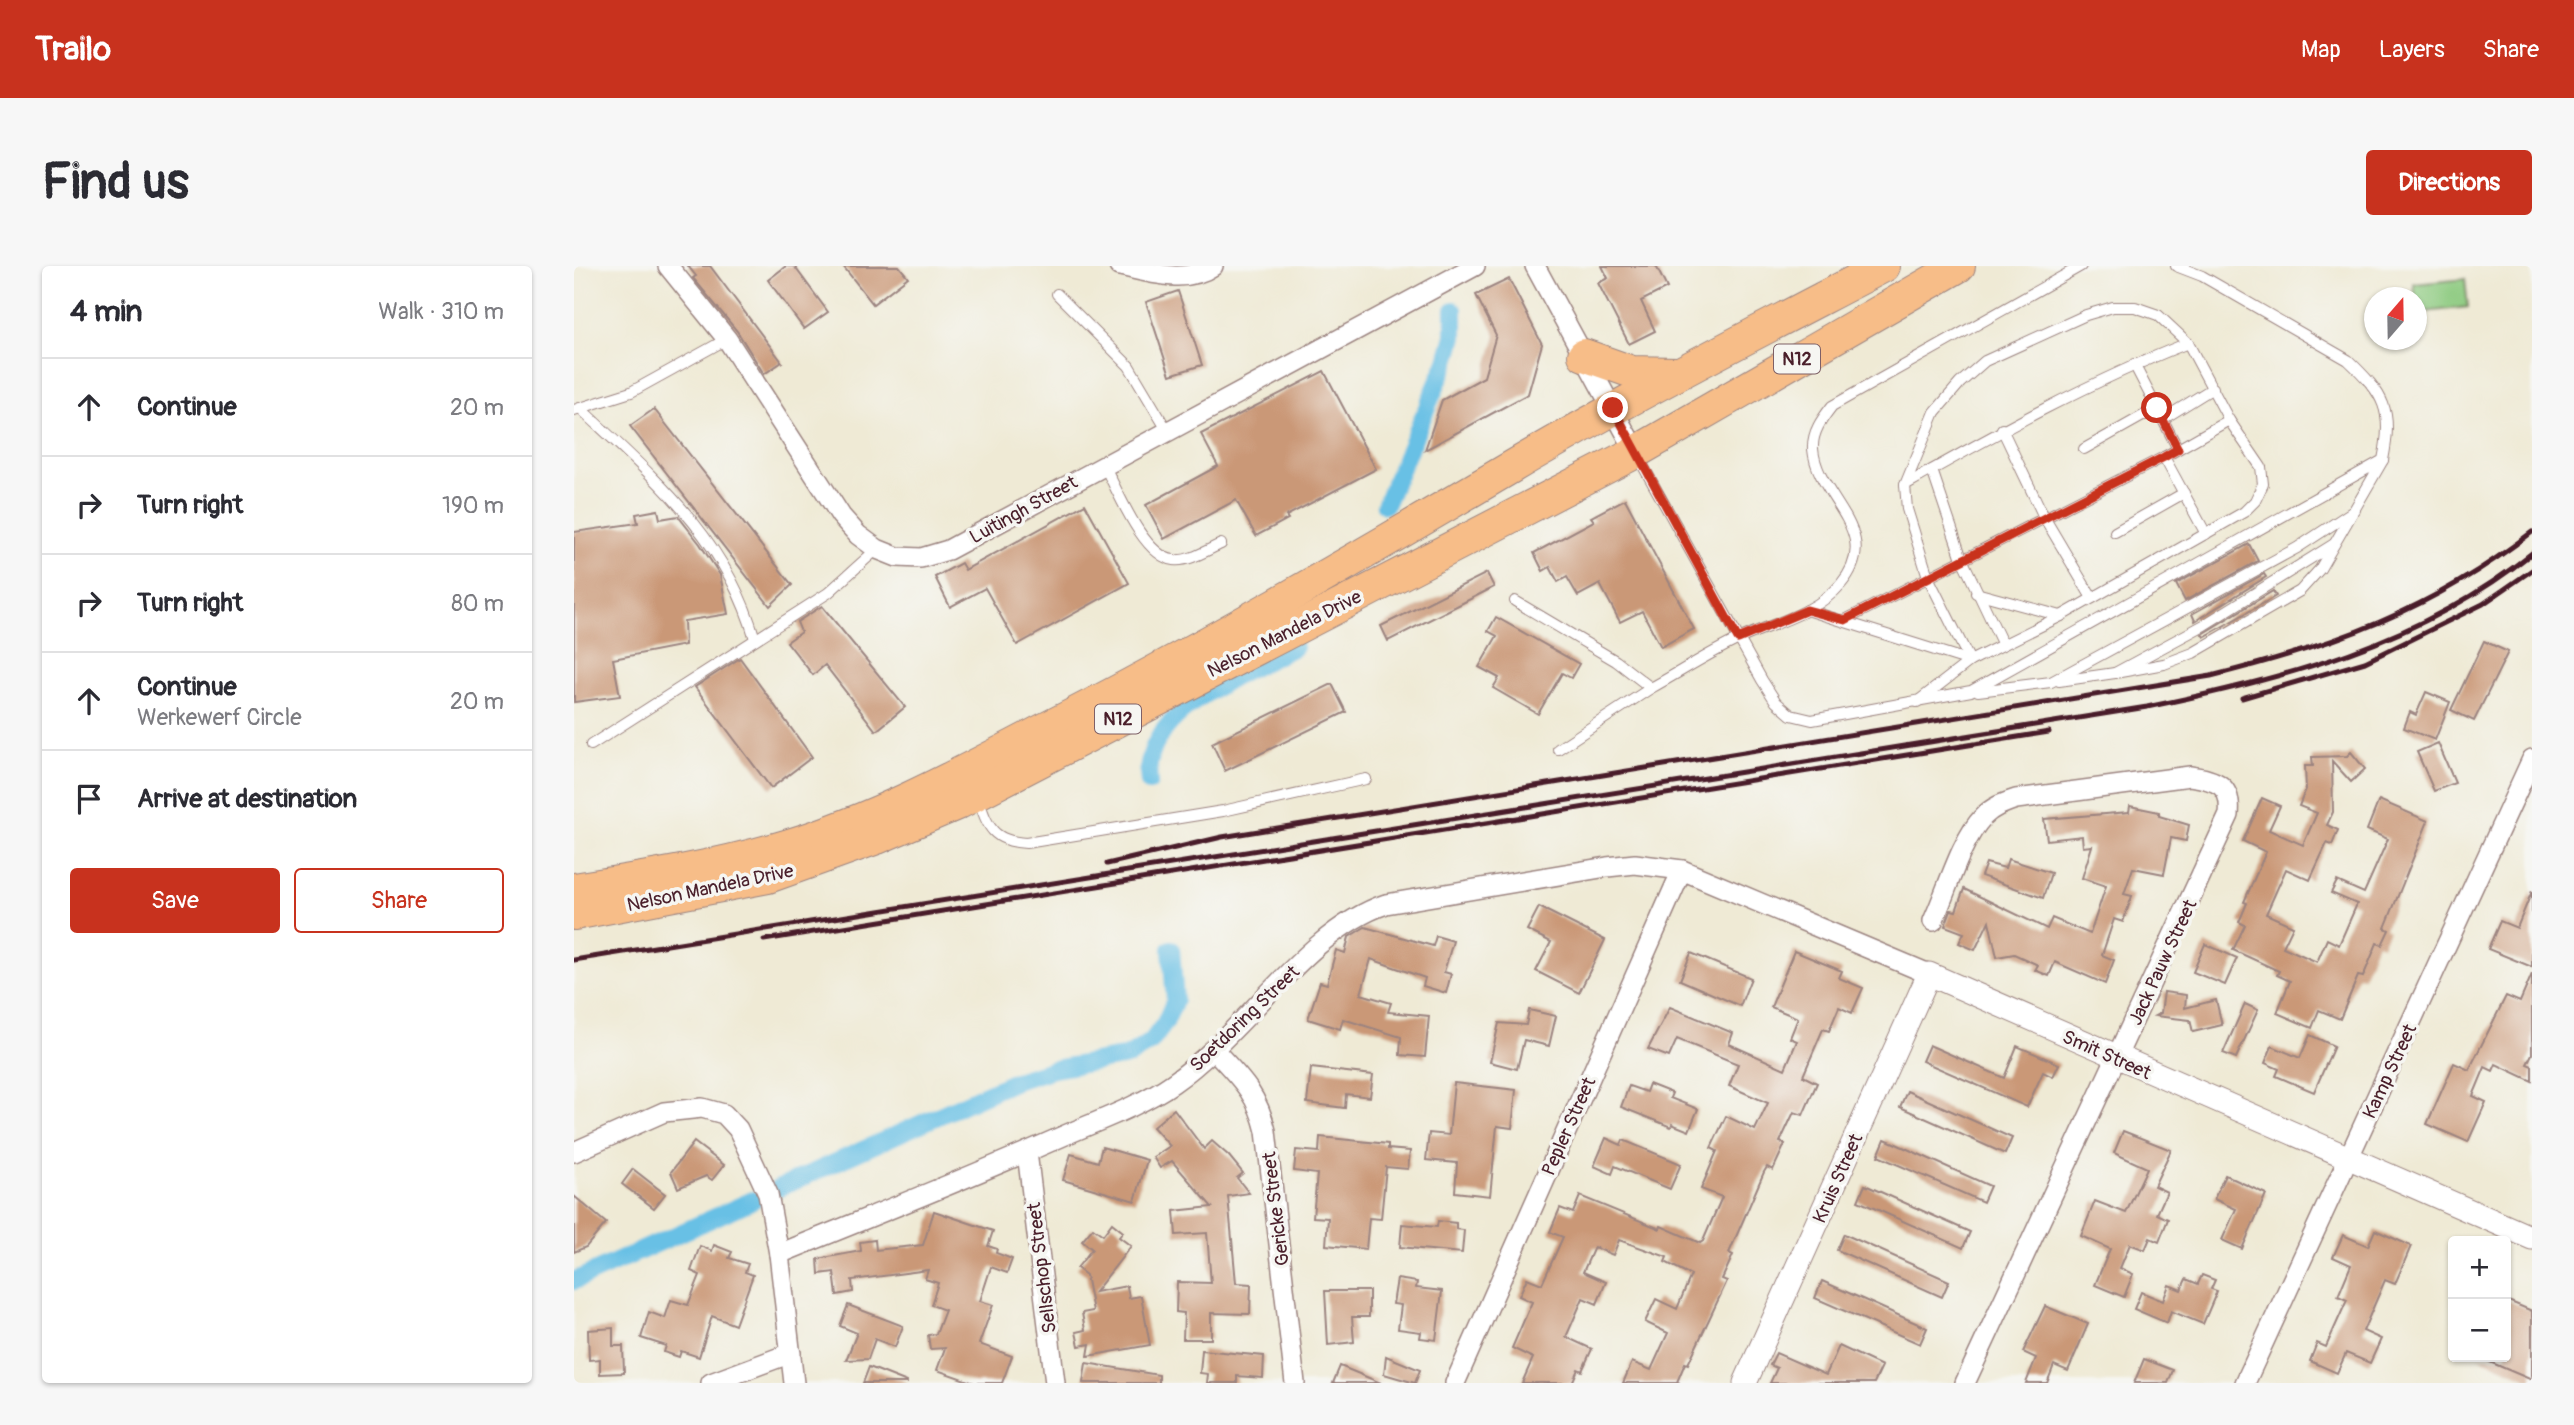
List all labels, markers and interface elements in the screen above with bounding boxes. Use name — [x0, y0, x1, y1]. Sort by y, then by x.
text: Trailo — [35, 29, 111, 70]
text: Map — [2301, 35, 2341, 64]
text: Layers — [2379, 35, 2445, 64]
text: Share — [2483, 35, 2539, 64]
button: Directions — [2366, 150, 2532, 215]
text: Find us — [42, 152, 189, 213]
north arrow — [2364, 287, 2427, 350]
text: 4 min — [70, 293, 143, 330]
text: Walk · 310 m — [378, 297, 504, 326]
road number: N12 — [1774, 344, 1820, 374]
icon: ahead — [70, 388, 108, 426]
text: Continue — [137, 391, 237, 423]
route end — [1597, 392, 1628, 423]
route start — [2141, 392, 2172, 423]
text: 20 m — [450, 393, 504, 422]
street label: Luitingh Street — [965, 470, 1082, 549]
icon: right — [70, 486, 108, 524]
text: Turn right — [137, 489, 243, 521]
text: 190 m — [442, 491, 504, 520]
icon: right — [70, 584, 108, 622]
street label: Nelson Mandela Drive — [1203, 584, 1366, 683]
text: Turn right — [137, 587, 243, 619]
text: 80 m — [451, 589, 504, 618]
text: Continue — [137, 671, 237, 703]
icon: ahead — [70, 682, 108, 720]
text: 20 m — [450, 687, 504, 716]
text: Werkewerf Circle — [137, 703, 302, 732]
road number: N12 — [1095, 704, 1141, 733]
icon: arrive — [70, 780, 108, 818]
text: Arrive at destination — [137, 783, 357, 815]
street label: Nelson Mandela Drive — [625, 858, 796, 917]
button: Save — [70, 868, 280, 933]
button: Share — [294, 868, 504, 933]
street label: Jack Pauw Street — [2123, 895, 2203, 1029]
street label: Soetdoring Street — [1185, 960, 1305, 1077]
street label: Kamp Street — [2358, 1020, 2422, 1123]
street label: Smit Street — [2058, 1025, 2155, 1085]
street label: Pepler Street — [1537, 1073, 1601, 1179]
street label: Kruis Street — [1808, 1130, 1868, 1227]
street label: Gericke Street — [1257, 1150, 1295, 1267]
street label: Sellschop Street — [1022, 1201, 1062, 1335]
map controls — [2448, 1236, 2511, 1362]
button: + — [2448, 1236, 2511, 1299]
button: − — [2448, 1299, 2511, 1362]

